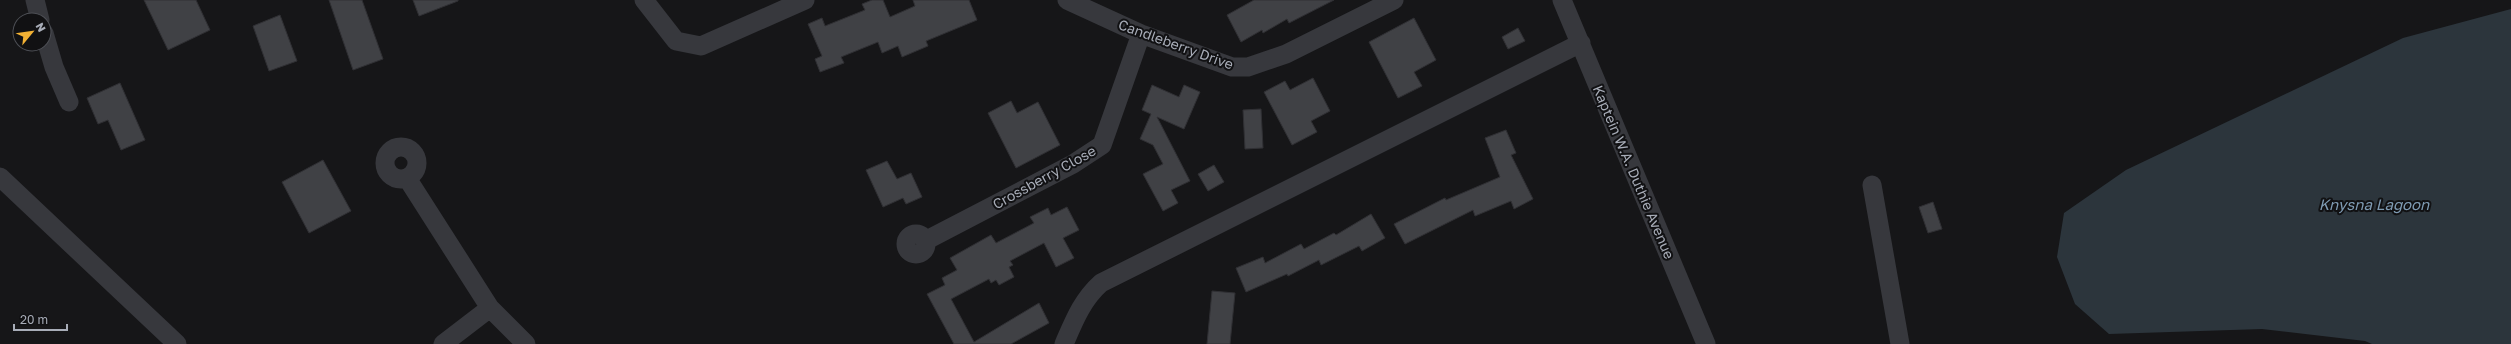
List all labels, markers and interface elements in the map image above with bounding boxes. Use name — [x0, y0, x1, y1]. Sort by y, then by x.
north arrow — [12, 12, 52, 52]
street label: Candleberry Drive — [1116, 15, 1236, 73]
text: N — [33, 20, 49, 34]
street label: Kaptein W.A. Duthie Avenue — [1590, 83, 1678, 261]
street label: Crossberry Close — [989, 142, 1099, 212]
water label: Knysna Lagoon — [2319, 195, 2430, 214]
scale bar — [14, 306, 67, 332]
text: 20 m — [20, 312, 48, 327]

